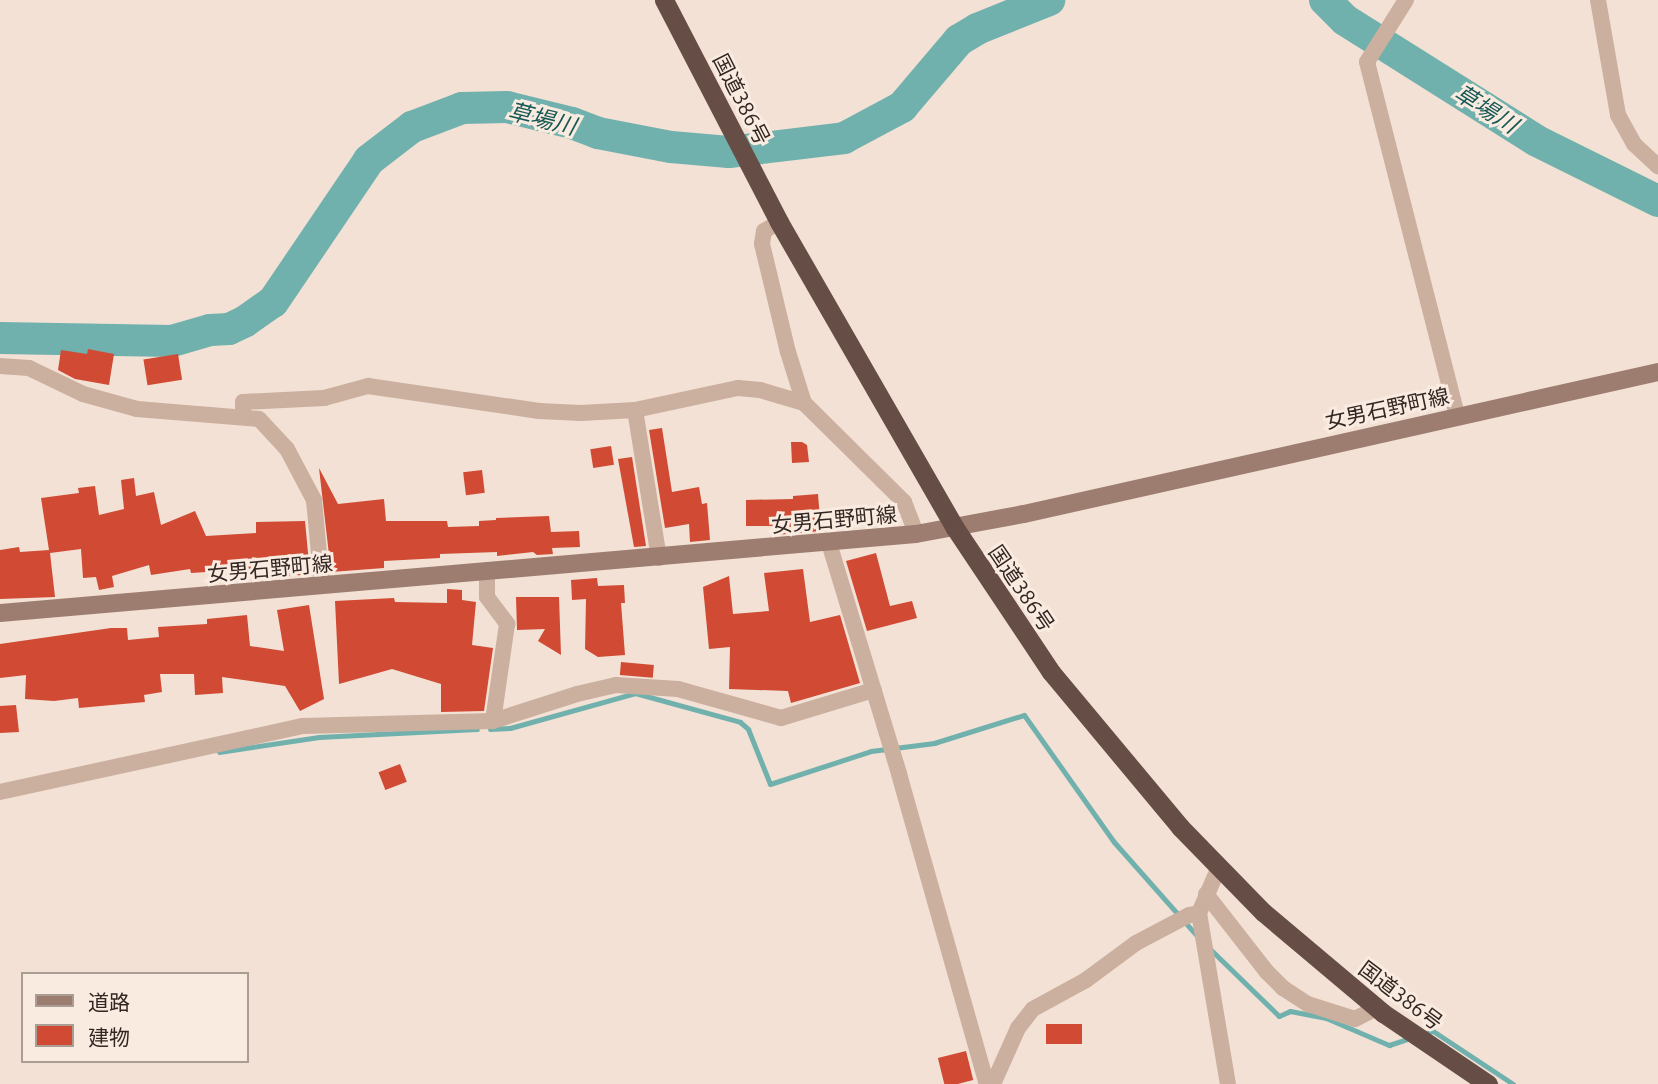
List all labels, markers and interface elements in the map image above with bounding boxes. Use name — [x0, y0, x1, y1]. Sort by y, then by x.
street label: 国道386号 — [708, 49, 776, 149]
water label: 草場川 — [1449, 79, 1523, 139]
water label: 草場川 — [505, 97, 579, 141]
street label: 女男石野町線 — [1323, 383, 1451, 433]
street label: 女男石野町線 — [770, 501, 898, 537]
street label: 国道386号 — [984, 540, 1060, 636]
street label: 女男石野町線 — [206, 550, 334, 586]
street label: 国道386号 — [1354, 955, 1448, 1035]
legend — [21, 972, 248, 1063]
text: 道路 — [88, 990, 130, 1014]
text: 建物 — [88, 1025, 130, 1049]

